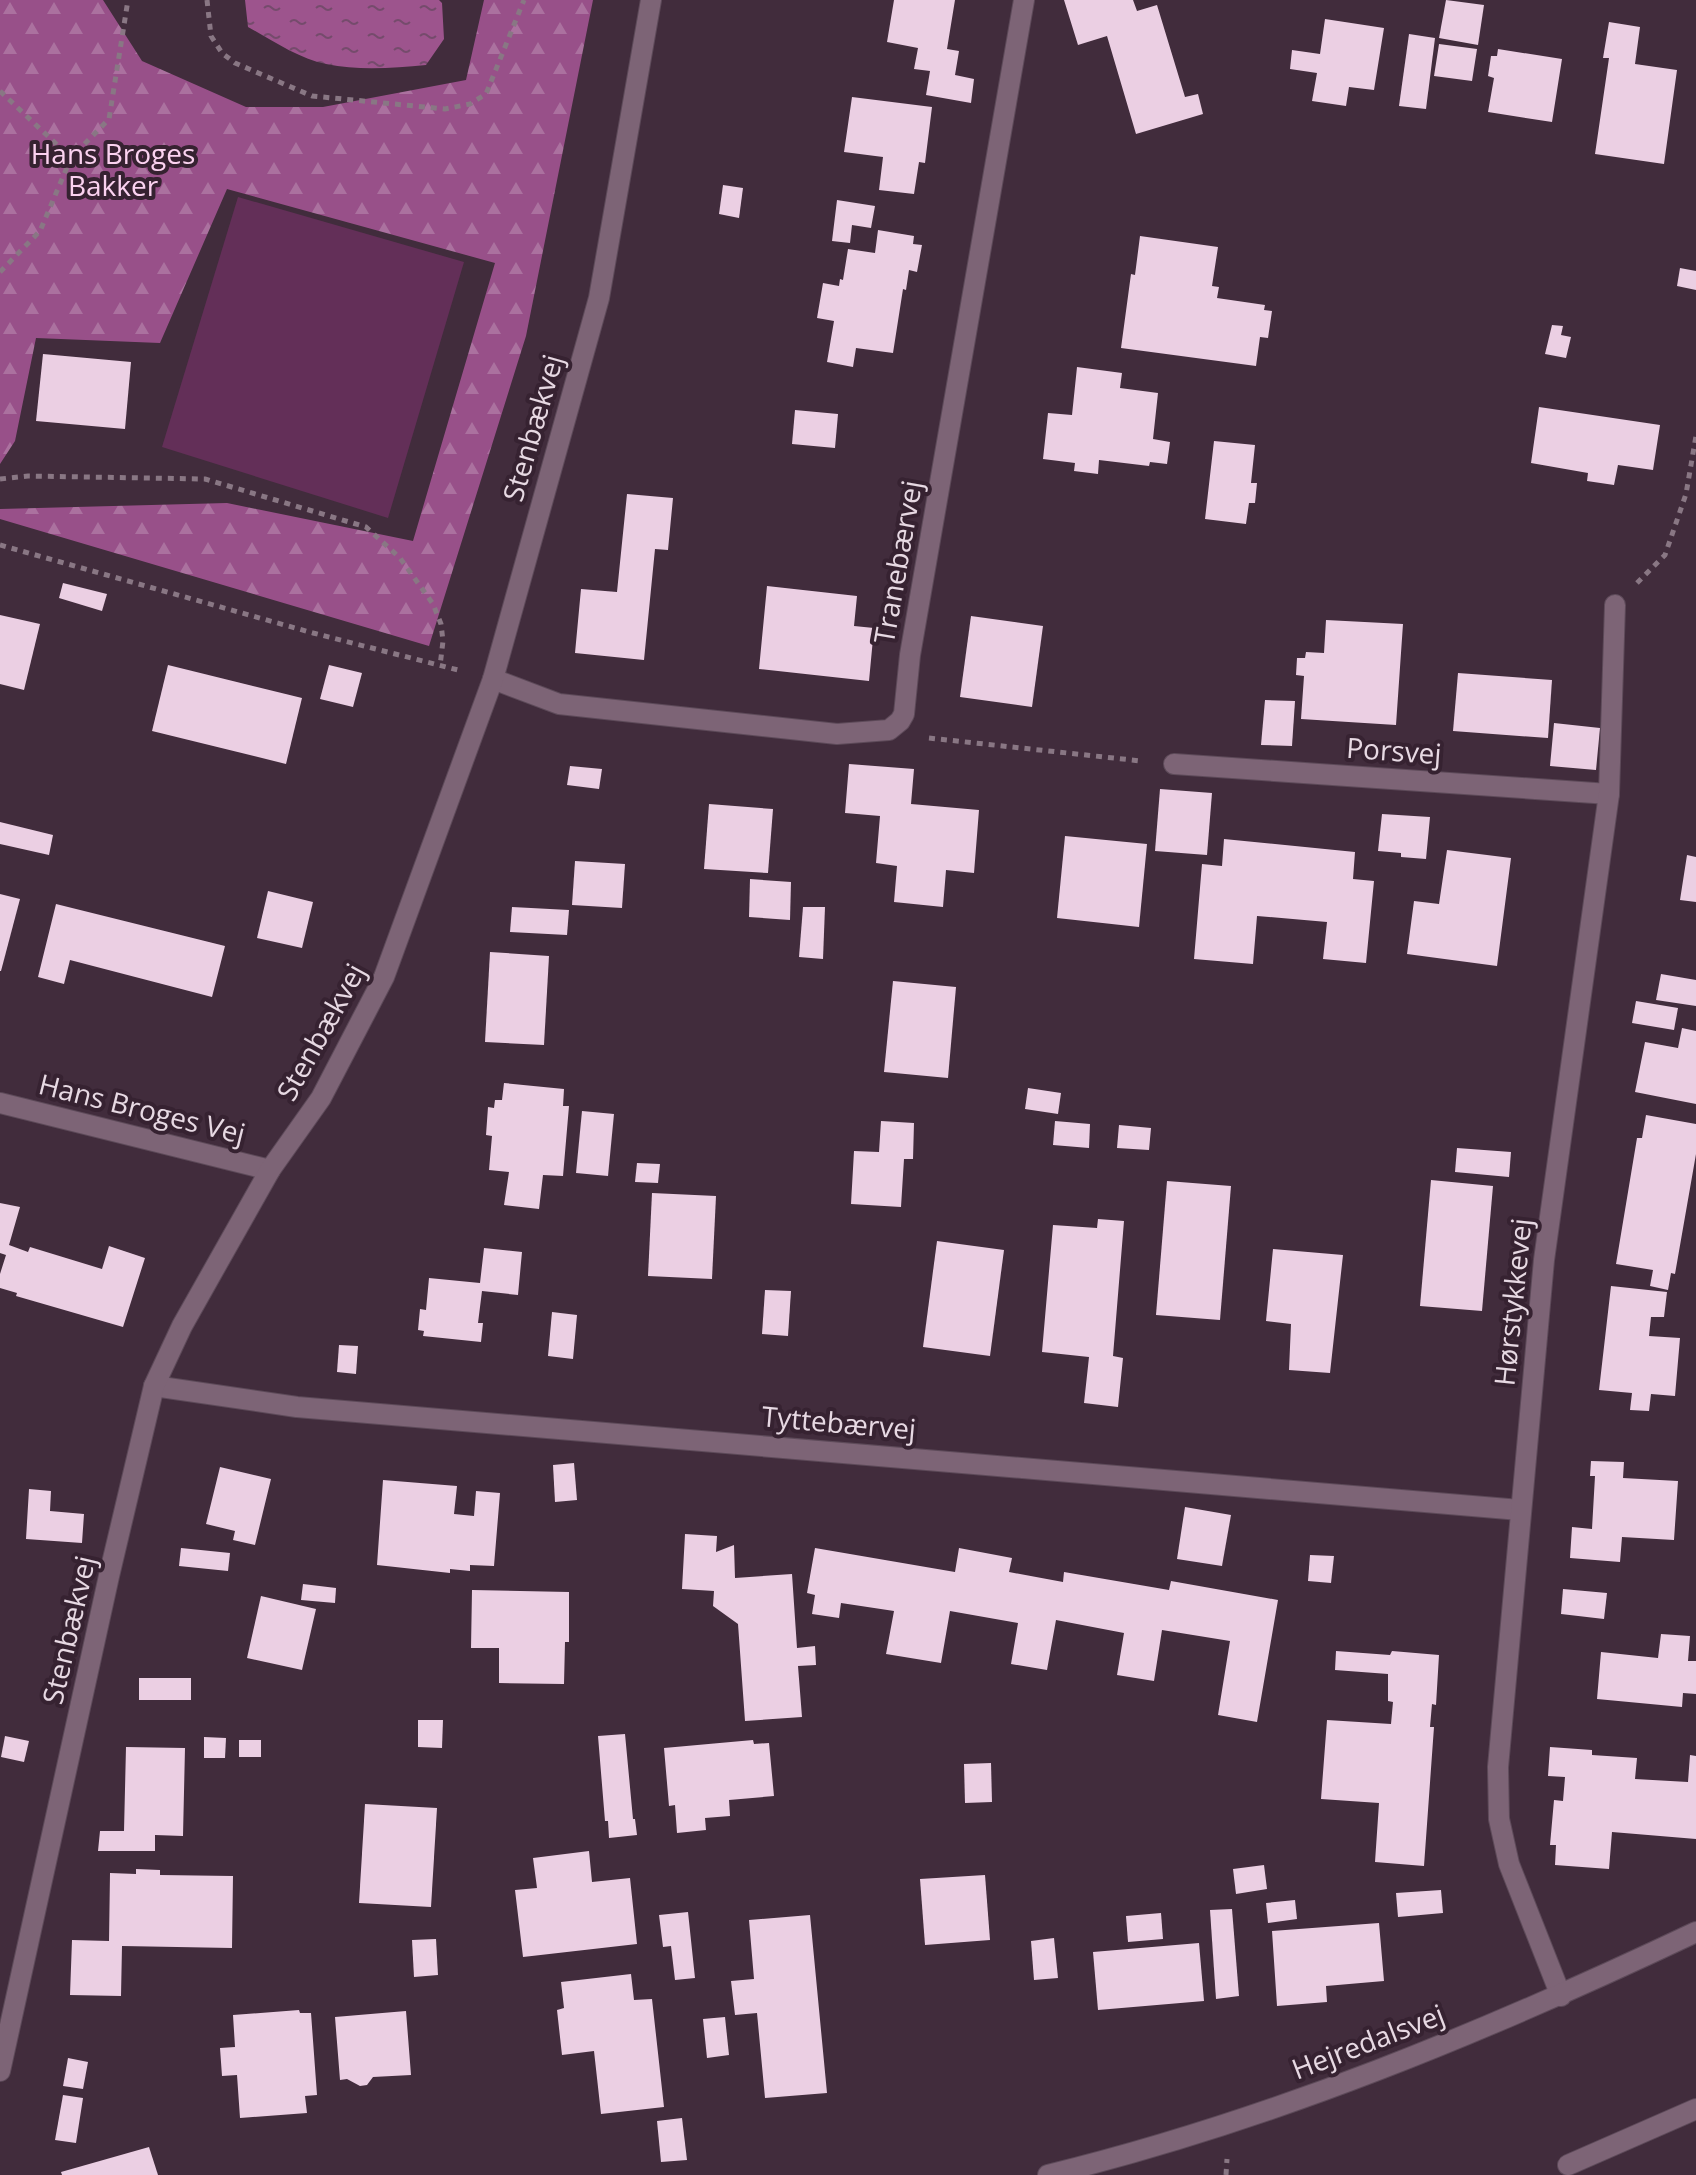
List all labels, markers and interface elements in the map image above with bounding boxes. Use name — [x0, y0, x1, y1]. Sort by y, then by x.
park label: Hans Broges Bakker — [31, 134, 195, 204]
street label: Stenbækvej — [493, 350, 571, 506]
street label: Tranebærvej — [864, 477, 930, 646]
street label: Porsvej — [1345, 728, 1443, 772]
street label: Stenbækvej — [267, 956, 373, 1107]
street label: Hans Broges Vej — [35, 1064, 249, 1152]
street label: Hørstykkevej — [1484, 1216, 1540, 1388]
street label: Tyttebærvej — [760, 1396, 918, 1448]
street label: Stenbækvej — [33, 1552, 104, 1708]
street label: Hejredalsvej — [1286, 1995, 1449, 2088]

